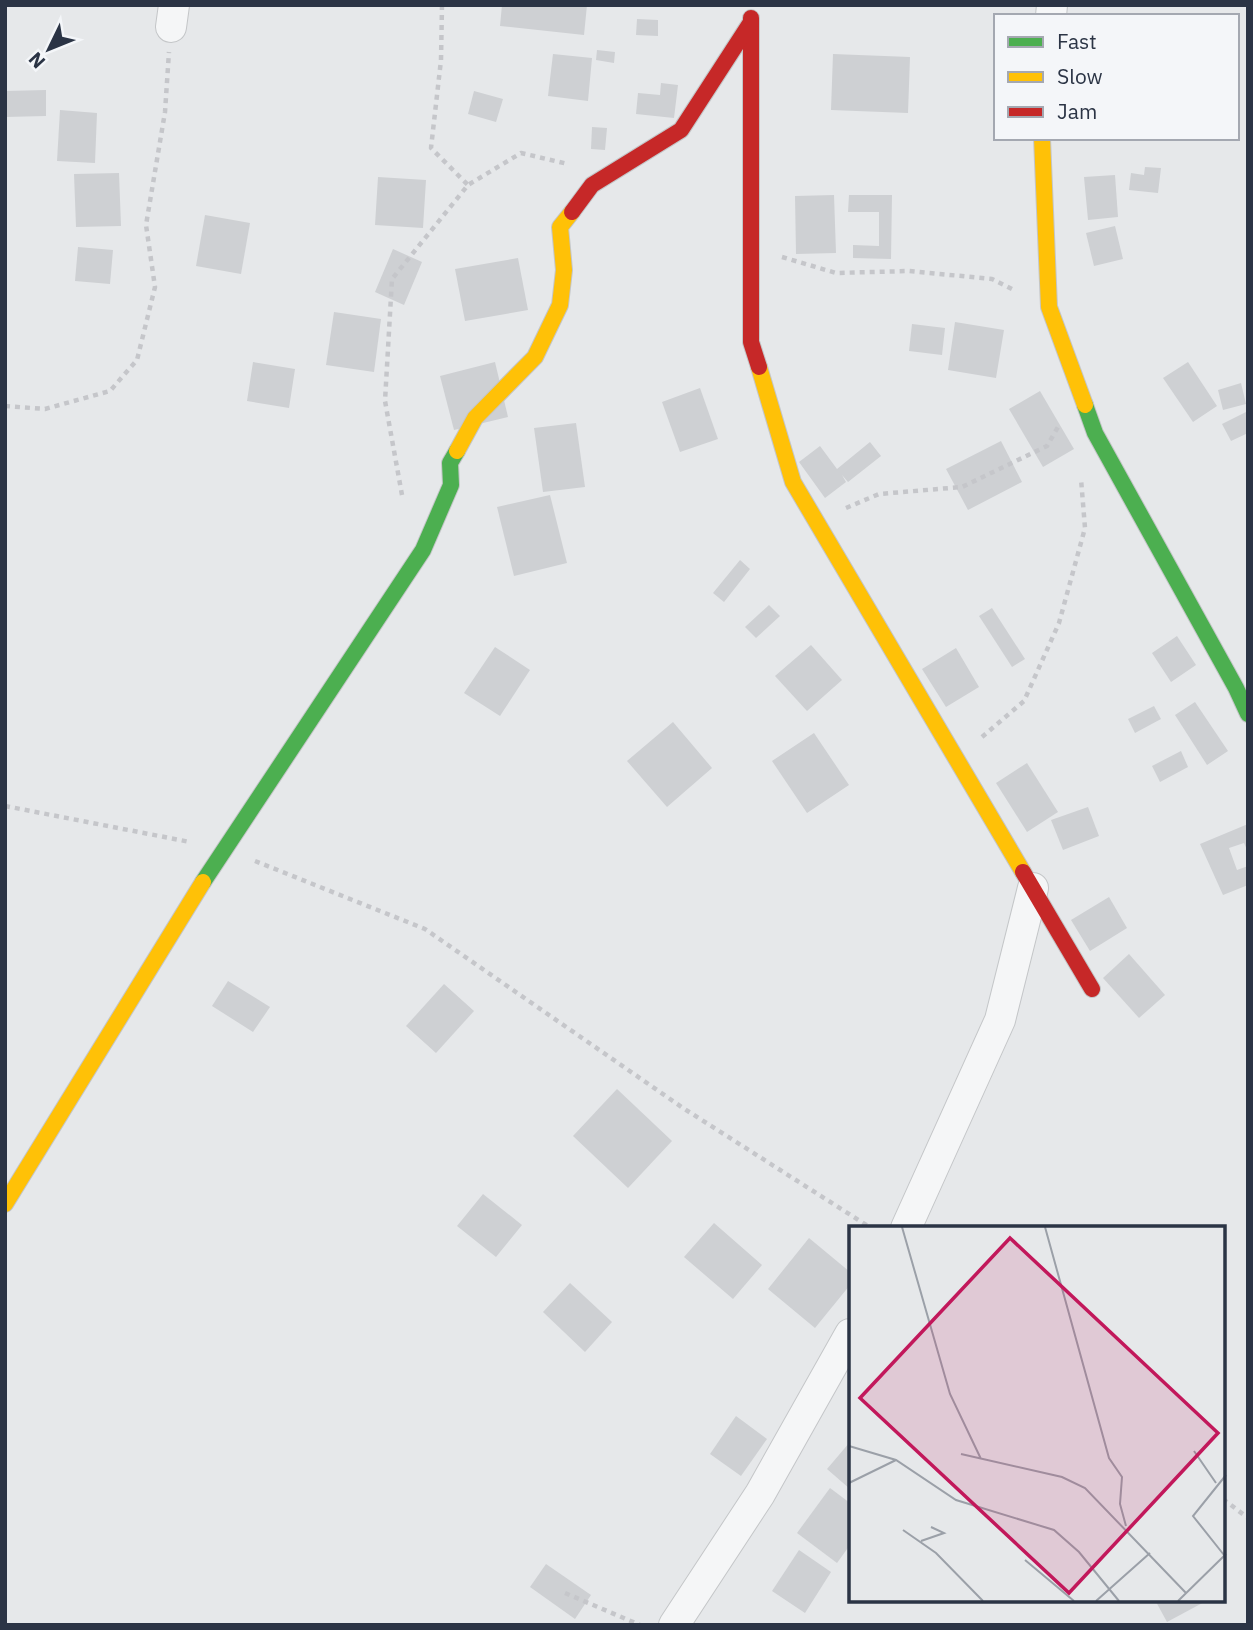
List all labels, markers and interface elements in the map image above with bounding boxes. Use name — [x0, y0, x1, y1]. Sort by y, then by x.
north arrow — [14, 14, 84, 84]
legend — [994, 14, 1239, 140]
text: Fast — [1057, 27, 1097, 55]
text: N — [23, 47, 50, 74]
text: Slow — [1057, 62, 1103, 90]
text: Jam — [1057, 97, 1097, 125]
inset map — [849, 1226, 1225, 1602]

